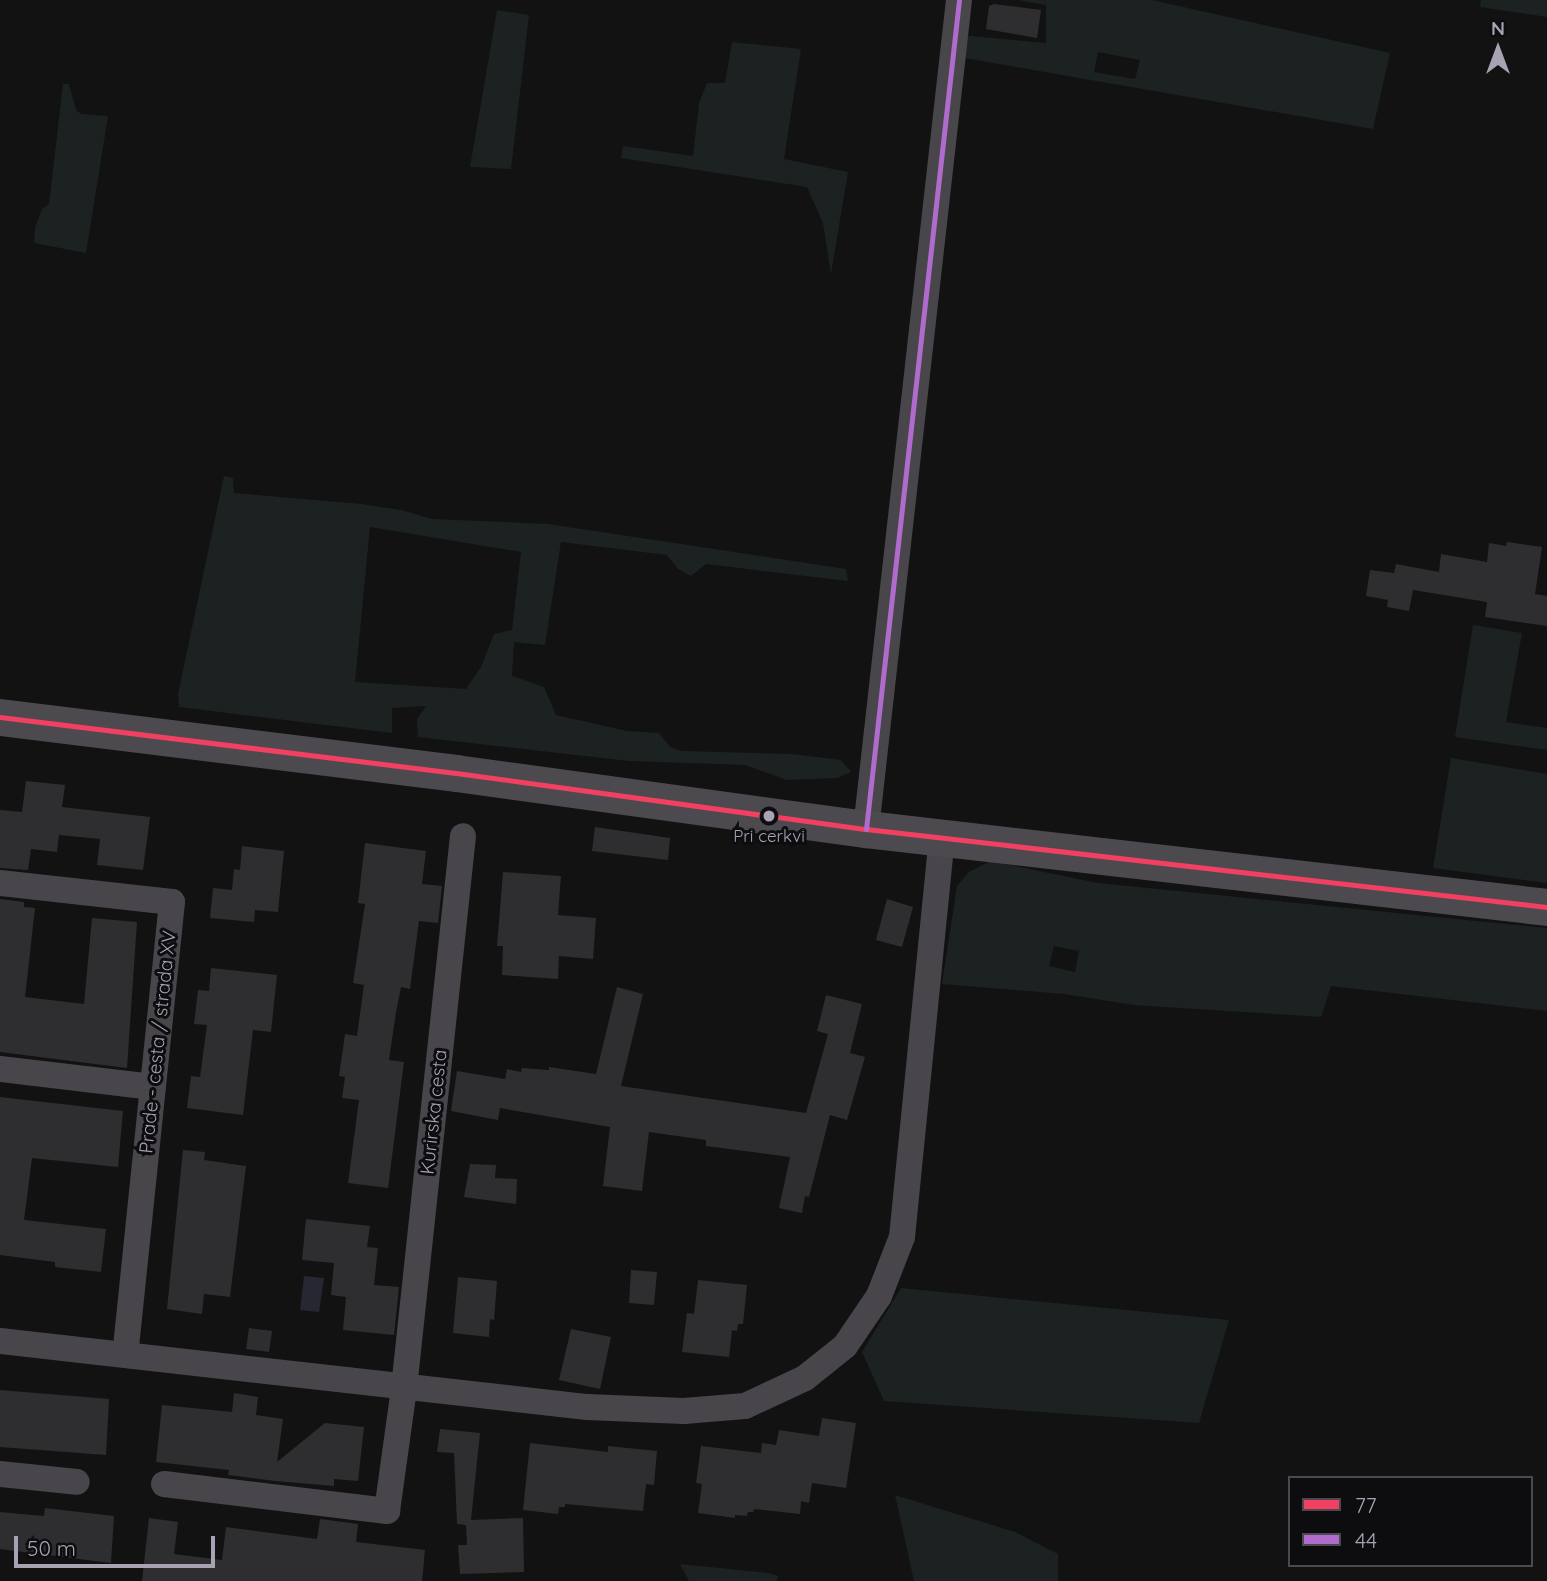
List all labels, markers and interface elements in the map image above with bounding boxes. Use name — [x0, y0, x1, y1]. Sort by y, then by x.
north arrow — [1463, 14, 1533, 84]
text: N — [1491, 16, 1505, 40]
marker: Pri cerkvi — [762, 809, 776, 823]
place label: Pri cerkvi — [733, 826, 805, 846]
street label: Prade - cesta / strada XV — [135, 929, 181, 1155]
street label: Kurirska cesta — [416, 1049, 452, 1175]
legend — [1288, 1476, 1533, 1567]
text: 77 — [1355, 1492, 1377, 1518]
scale bar — [18, 1522, 219, 1566]
text: 44 — [1355, 1527, 1377, 1553]
text: 50 m — [27, 1535, 76, 1561]

